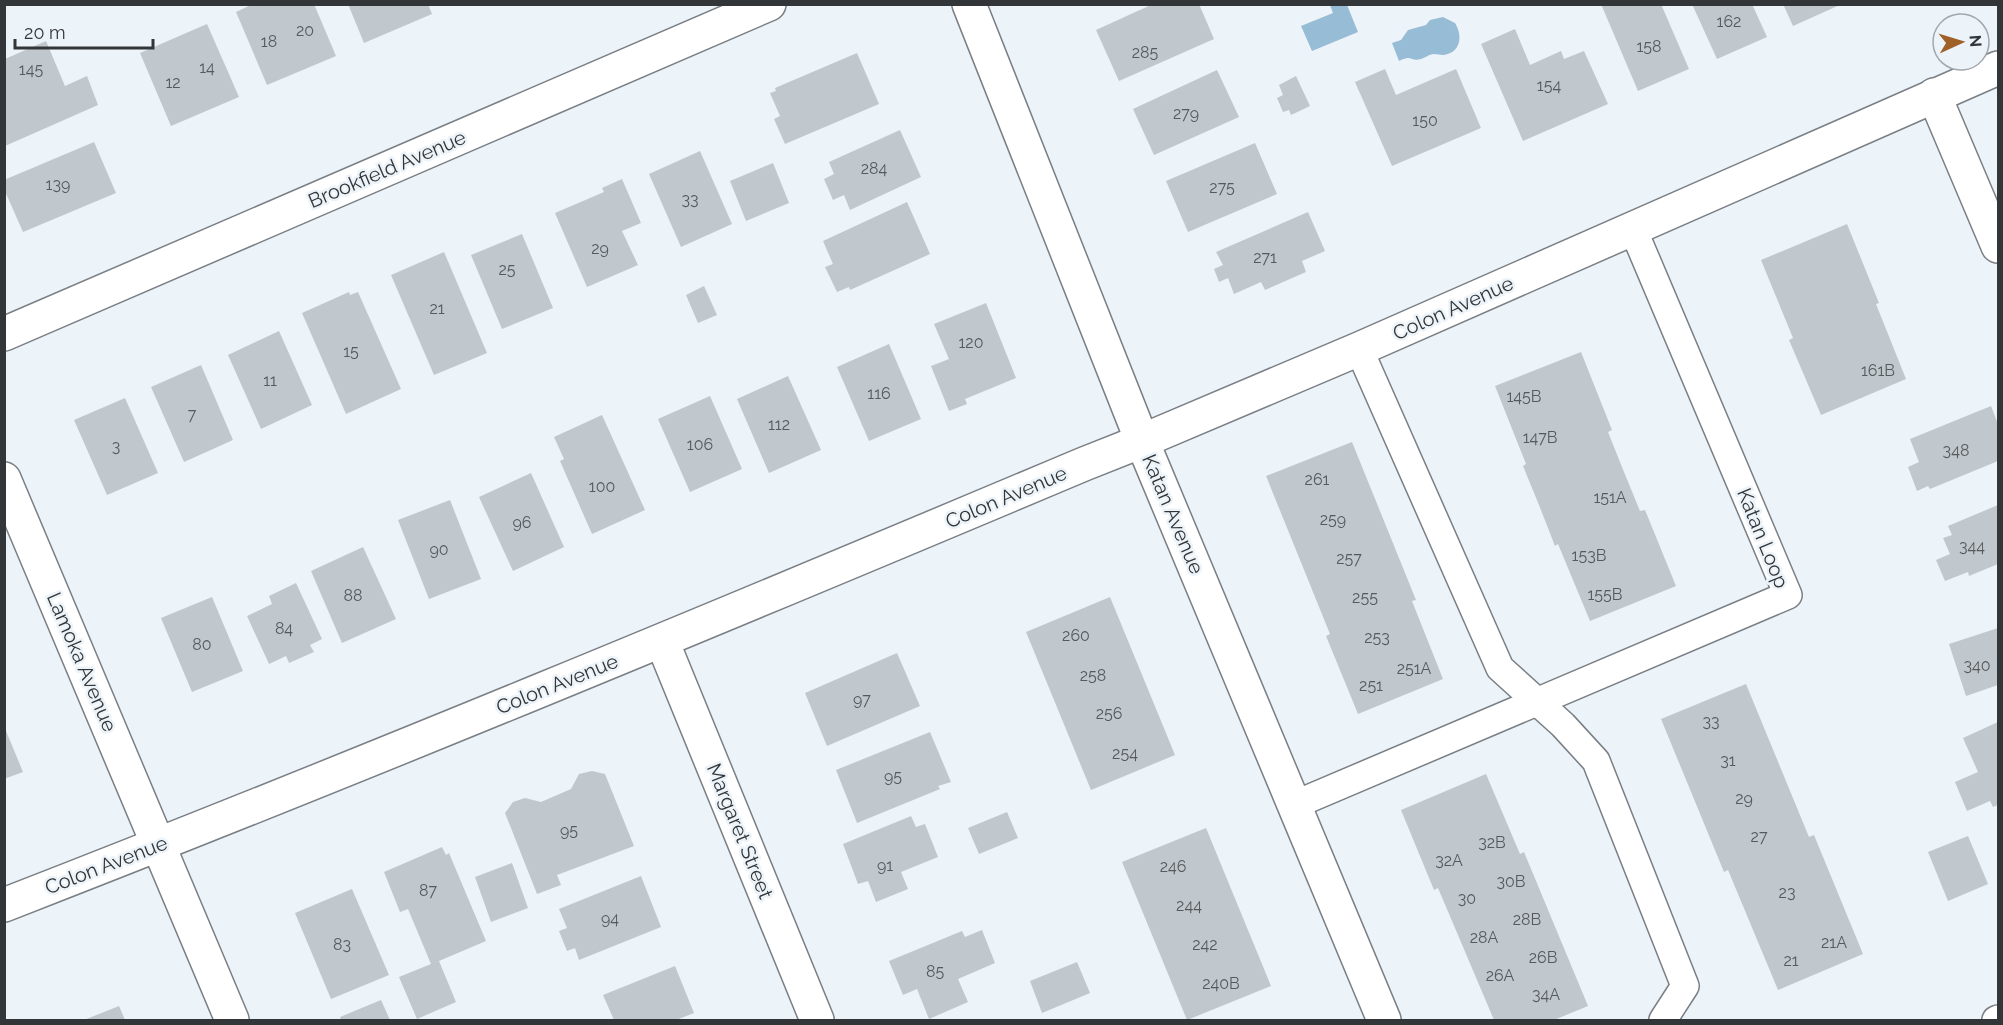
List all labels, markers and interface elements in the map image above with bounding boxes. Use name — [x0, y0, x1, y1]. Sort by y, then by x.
scale bar — [15, 12, 153, 50]
house number: 162 — [1717, 12, 1741, 31]
north arrow — [1931, 12, 1991, 72]
house number: 20 — [296, 21, 314, 40]
text: 20 m — [24, 22, 66, 43]
house number: 18 — [261, 32, 277, 51]
text: N — [1966, 34, 1985, 48]
house number: 158 — [1636, 37, 1662, 56]
house number: 285 — [1132, 43, 1159, 62]
house number: 14 — [199, 58, 215, 77]
house number: 145 — [19, 60, 43, 79]
house number: 12 — [165, 73, 181, 92]
house number: 154 — [1537, 76, 1561, 95]
house number: 279 — [1173, 104, 1199, 123]
house number: 150 — [1412, 111, 1438, 130]
street label: Brookfield Avenue — [305, 125, 470, 213]
house number: 284 — [861, 159, 888, 178]
house number: 139 — [46, 175, 70, 194]
house number: 275 — [1209, 178, 1235, 197]
house number: 33 — [681, 190, 699, 209]
house number: 29 — [591, 239, 609, 258]
house number: 271 — [1253, 248, 1277, 267]
house number: 25 — [498, 260, 516, 279]
street label: Colon Avenue — [1389, 271, 1517, 345]
house number: 21 — [429, 299, 445, 318]
house number: 120 — [959, 333, 983, 352]
house number: 15 — [343, 342, 359, 361]
house number: 161B — [1861, 361, 1895, 380]
house number: 11 — [263, 371, 277, 390]
house number: 116 — [867, 384, 891, 403]
house number: 145B — [1507, 387, 1541, 406]
house number: 7 — [188, 405, 197, 424]
house number: 112 — [768, 415, 790, 434]
house number: 147B — [1523, 428, 1557, 447]
house number: 106 — [687, 435, 713, 454]
house number: 3 — [112, 437, 120, 456]
house number: 348 — [1943, 441, 1969, 460]
street label: Katan Avenue — [1137, 451, 1209, 578]
street label: Colon Avenue — [942, 461, 1070, 533]
house number: 261 — [1305, 470, 1330, 489]
house number: 100 — [589, 477, 615, 496]
street label: Katan Loop — [1732, 485, 1794, 591]
house number: 151A — [1593, 488, 1627, 507]
house number: 259 — [1320, 510, 1346, 529]
house number: 96 — [512, 513, 532, 532]
house number: 344 — [1959, 537, 1985, 556]
house number: 90 — [429, 540, 449, 559]
house number: 153B — [1572, 546, 1606, 565]
house number: 257 — [1336, 549, 1362, 568]
house number: 155B — [1588, 585, 1622, 604]
house number: 88 — [344, 586, 362, 605]
house number: 255 — [1352, 588, 1378, 607]
street label: Lamoka Avenue — [42, 589, 122, 735]
house number: 84 — [275, 619, 293, 638]
house number: 260 — [1062, 626, 1090, 645]
house number: 253 — [1364, 628, 1390, 647]
house number: 80 — [192, 635, 212, 654]
street label: Colon Avenue — [493, 649, 622, 719]
house number: 340 — [1963, 656, 1991, 675]
house number: 251A — [1397, 659, 1432, 678]
house number: 258 — [1080, 666, 1106, 685]
house number: 251 — [1359, 676, 1383, 695]
house number: 97 — [853, 690, 871, 709]
house number: 256 — [1096, 704, 1122, 723]
house number: 33 — [1702, 712, 1720, 731]
house number: 254 — [1112, 744, 1138, 763]
house number: 31 — [1720, 751, 1736, 770]
street label: Margaret Street — [702, 760, 778, 902]
house number: 95 — [884, 767, 902, 786]
house number: 29 — [1735, 789, 1753, 808]
house number: 95 — [560, 821, 578, 840]
house number: 27 — [1751, 827, 1768, 846]
street label: Colon Avenue — [41, 831, 171, 899]
house number: 32B — [1478, 833, 1506, 852]
house number: 32A — [1435, 851, 1463, 870]
house number: 91 — [877, 856, 893, 875]
house number: 246 — [1160, 857, 1186, 876]
house number: 30B — [1497, 872, 1526, 891]
house number: 87 — [419, 881, 437, 900]
house number: 23 — [1779, 883, 1795, 902]
house number: 30 — [1458, 889, 1476, 908]
house number: 244 — [1176, 896, 1202, 915]
house number: 94 — [601, 909, 619, 928]
house number: 28B — [1513, 910, 1541, 929]
house number: 28A — [1470, 928, 1498, 947]
house number: 21A — [1821, 933, 1847, 952]
house number: 83 — [333, 935, 351, 954]
house number: 242 — [1192, 935, 1218, 954]
house number: 26B — [1529, 948, 1557, 967]
house number: 21 — [1783, 951, 1799, 970]
house number: 85 — [926, 962, 944, 981]
house number: 26A — [1486, 966, 1514, 985]
house number: 240B — [1202, 974, 1240, 993]
house number: 34A — [1532, 985, 1560, 1004]

